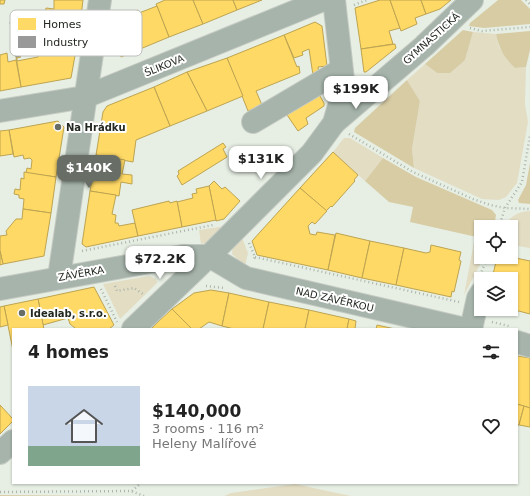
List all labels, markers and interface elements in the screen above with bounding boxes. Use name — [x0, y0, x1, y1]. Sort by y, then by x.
street label: GYMNASTICKÁ — [400, 9, 462, 67]
legend — [10, 10, 142, 56]
text: Homes — [43, 18, 81, 31]
text: Industry — [43, 36, 89, 49]
street label: ŠLIKOVA — [142, 52, 186, 78]
pin: $199K — [328, 76, 384, 110]
text: $199K — [333, 81, 379, 96]
marker: Na Hrádku — [53, 122, 63, 132]
place label: Na Hrádku — [66, 122, 126, 133]
pin: $131K — [233, 146, 289, 180]
text: $131K — [238, 151, 284, 166]
pin: $140K — [61, 155, 117, 189]
text: $140K — [66, 160, 112, 175]
map controls — [474, 220, 518, 316]
button: locate — [474, 220, 518, 264]
pin: $72.2K — [127, 246, 193, 280]
text: $72.2K — [134, 251, 186, 266]
street label: ZÁVĚRKA — [57, 263, 105, 283]
button: layers — [474, 272, 518, 316]
street label: NAD ZÁVĚRKOU — [295, 284, 375, 314]
marker: Idealab, s.r.o. — [17, 308, 27, 318]
place label: Idealab, s.r.o. — [30, 308, 107, 319]
icon: filters — [480, 341, 502, 363]
text: 4 homes — [28, 342, 109, 362]
text: $140,000 — [152, 401, 241, 421]
icon: home — [60, 402, 108, 450]
icon: heart — [480, 415, 502, 437]
text: 3 rooms · 116 m² — [152, 421, 264, 436]
text: Heleny Malířové — [152, 436, 257, 451]

